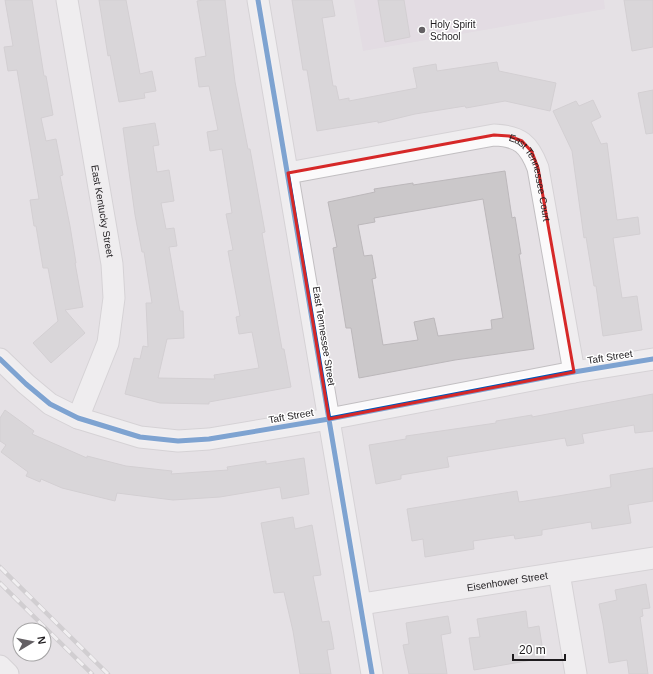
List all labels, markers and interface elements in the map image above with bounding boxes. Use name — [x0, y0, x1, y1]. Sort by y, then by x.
place label: Holy Spirit School — [430, 19, 476, 42]
marker: Holy Spirit School — [417, 25, 427, 35]
street label: East Tennessee Court — [508, 132, 553, 222]
street label: East Kentucky Street — [90, 164, 116, 258]
street label: East Tennessee Street — [311, 286, 337, 387]
street label: Taft Street — [587, 348, 634, 366]
street label: Taft Street — [268, 407, 315, 425]
street label: Eisenhower Street — [466, 569, 549, 593]
north arrow — [12, 622, 52, 662]
text: N — [35, 635, 48, 645]
scale bar — [513, 636, 565, 662]
text: 20 m — [519, 643, 546, 657]

